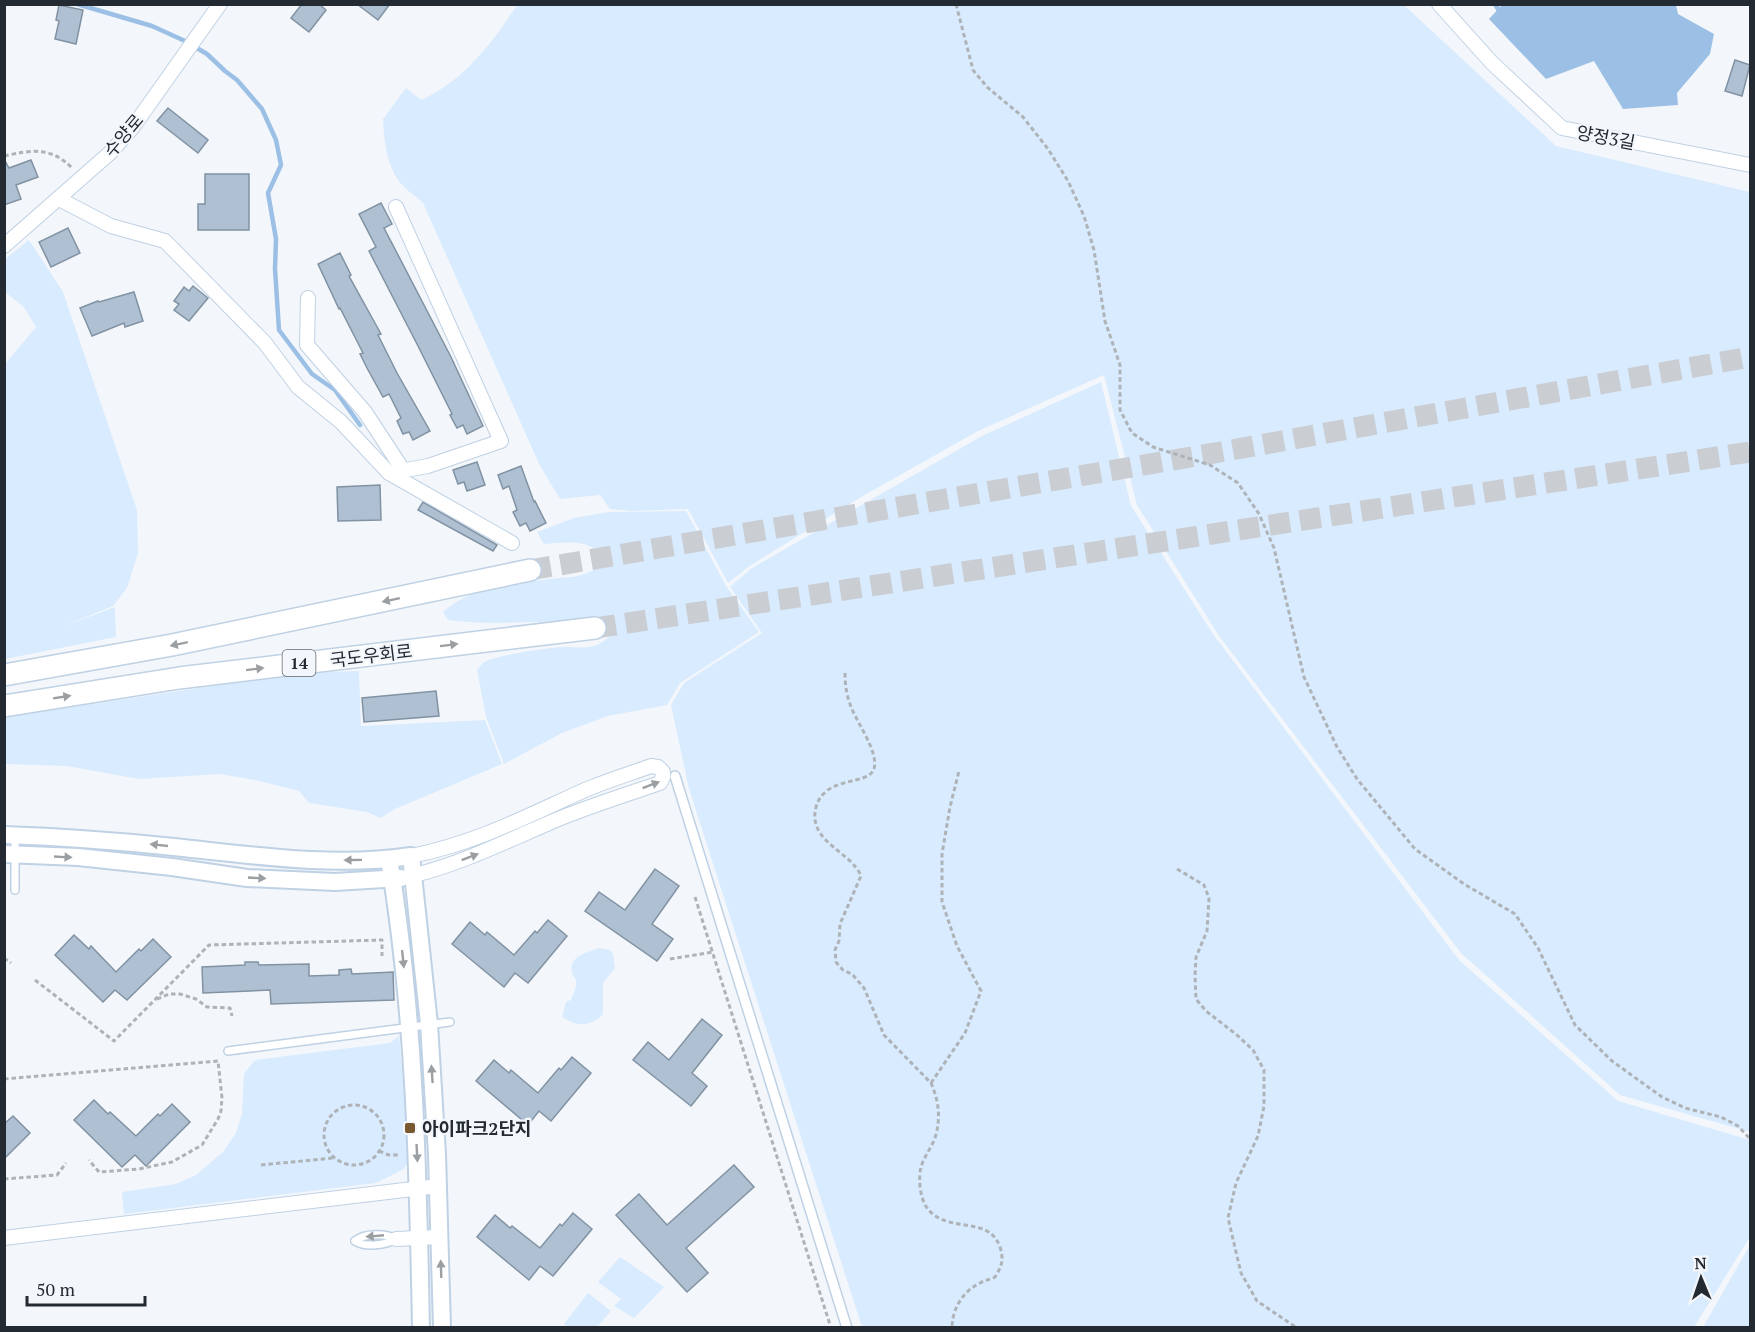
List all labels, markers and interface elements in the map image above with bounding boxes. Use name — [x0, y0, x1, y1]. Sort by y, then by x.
street label: 수양로 — [98, 108, 148, 162]
street label: 양정3길 — [1575, 120, 1637, 154]
one-way arrow — [381, 595, 400, 605]
street label: 국도우회로 — [328, 638, 414, 672]
one-way arrow — [169, 640, 188, 649]
one-way arrow — [439, 640, 458, 650]
road number: 14 — [282, 650, 316, 676]
one-way arrow — [246, 664, 265, 673]
one-way arrow — [53, 692, 72, 701]
one-way arrow — [643, 780, 661, 790]
one-way arrow — [149, 840, 168, 850]
one-way arrow — [53, 852, 72, 861]
one-way arrow — [462, 852, 480, 862]
one-way arrow — [344, 855, 363, 865]
one-way arrow — [247, 874, 266, 883]
one-way arrow — [398, 950, 408, 969]
one-way arrow — [428, 1065, 437, 1084]
place label: 아이파크2단지 — [422, 1116, 532, 1140]
marker: 아이파크2단지 — [403, 1121, 417, 1135]
one-way arrow — [412, 1144, 421, 1163]
one-way arrow — [366, 1231, 385, 1241]
north arrow — [1671, 1248, 1731, 1308]
text: N — [1694, 1252, 1707, 1274]
one-way arrow — [436, 1260, 445, 1279]
scale bar — [27, 1269, 146, 1307]
text: 50 m — [36, 1277, 76, 1301]

